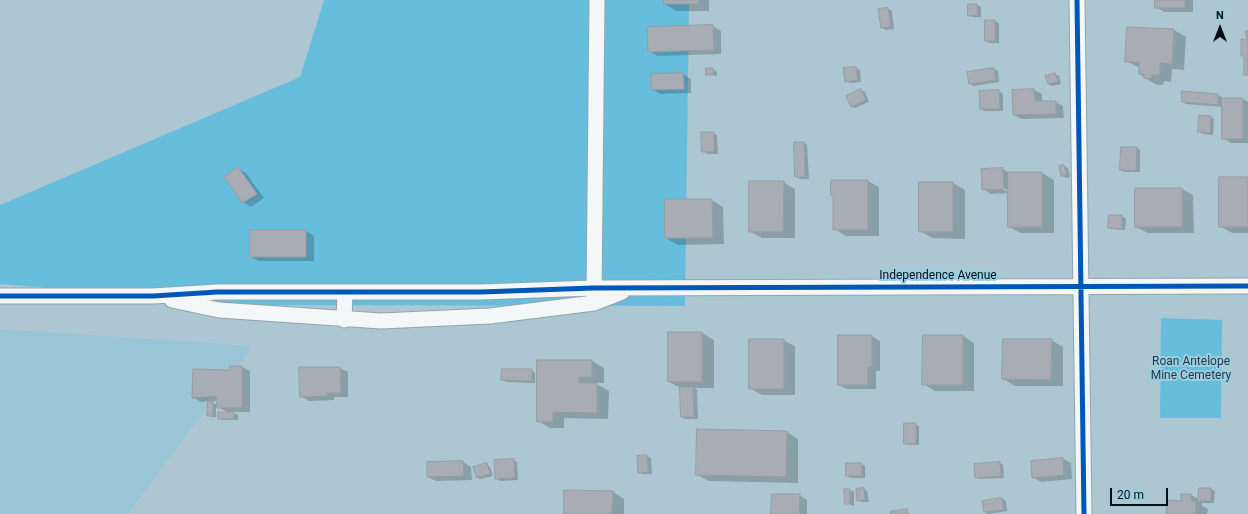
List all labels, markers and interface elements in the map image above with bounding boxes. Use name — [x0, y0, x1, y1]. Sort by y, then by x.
north arrow — [1200, 8, 1240, 48]
text: N — [1216, 9, 1224, 22]
street label: Independence Avenue — [879, 269, 997, 283]
park label: Roan Antelope Mine Cemetery — [1151, 355, 1231, 383]
scale bar — [1112, 480, 1170, 506]
text: 20 m — [1117, 488, 1144, 502]

